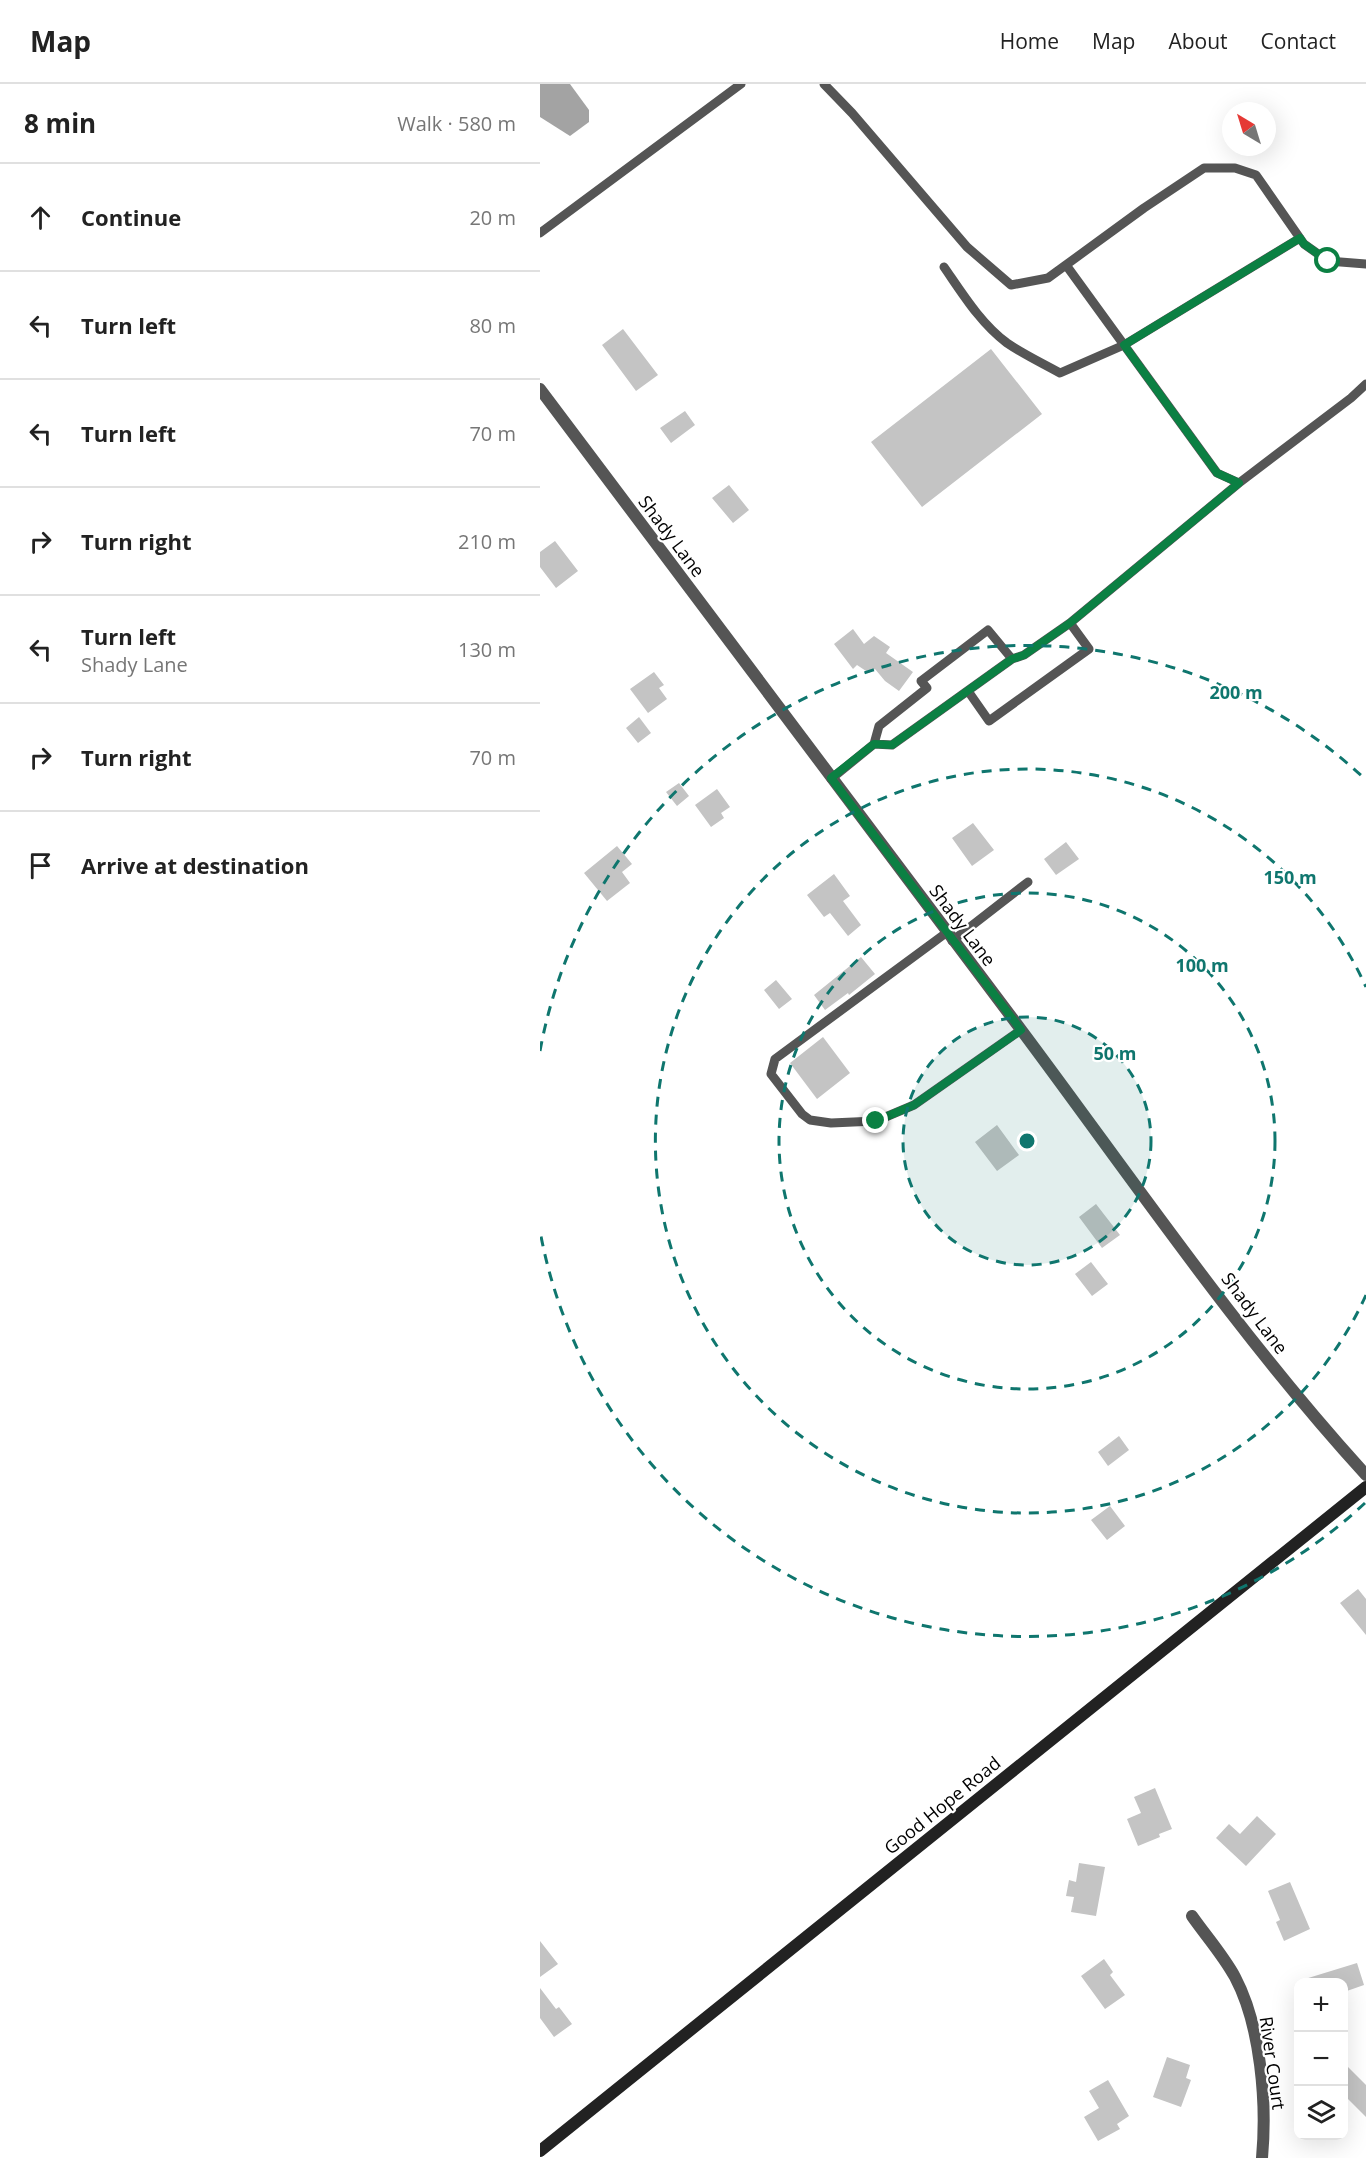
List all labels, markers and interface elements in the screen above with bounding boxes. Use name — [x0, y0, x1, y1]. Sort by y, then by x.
text: Map — [30, 22, 91, 60]
text: Home — [1000, 27, 1059, 55]
text: Map — [1092, 27, 1135, 55]
text: About — [1168, 27, 1228, 55]
text: Contact — [1261, 27, 1336, 55]
north arrow — [1222, 102, 1276, 156]
text: 8 min — [24, 105, 96, 141]
text: Walk · 580 m — [397, 110, 516, 137]
icon: ahead — [24, 201, 57, 234]
text: Continue — [81, 202, 181, 232]
text: 20 m — [469, 204, 516, 231]
route start — [1314, 247, 1340, 273]
icon: left — [24, 309, 57, 342]
text: Turn left — [81, 310, 176, 340]
text: 80 m — [469, 312, 516, 339]
icon: left — [24, 417, 57, 450]
text: Turn left — [81, 418, 176, 448]
text: 70 m — [469, 420, 516, 447]
street label: Shady Lane — [633, 490, 711, 582]
icon: right — [24, 525, 57, 558]
text: Turn right — [81, 526, 192, 556]
text: 210 m — [458, 528, 516, 555]
text: Turn left — [81, 621, 176, 651]
icon: left — [24, 633, 57, 666]
text: 130 m — [458, 636, 516, 663]
text: Shady Lane — [81, 651, 188, 678]
text: 200 m — [1209, 680, 1263, 704]
icon: right — [24, 741, 57, 774]
text: Turn right — [81, 742, 192, 772]
text: 70 m — [469, 744, 516, 771]
icon: arrive — [24, 849, 57, 882]
text: Arrive at destination — [81, 850, 309, 880]
text: 150 m — [1263, 865, 1317, 889]
street label: Shady Lane — [924, 879, 1002, 971]
text: 100 m — [1175, 953, 1229, 977]
text: 50 m — [1094, 1041, 1136, 1065]
route end — [862, 1107, 888, 1133]
centre of rings — [1017, 1131, 1037, 1151]
street label: Shady Lane — [1216, 1267, 1294, 1359]
street label: Good Hope Road — [879, 1751, 1005, 1859]
map controls — [1294, 1978, 1348, 2140]
button: + — [1294, 1978, 1348, 2032]
street label: River Court — [1255, 2015, 1291, 2111]
button: − — [1294, 2032, 1348, 2086]
button: layers — [1294, 2086, 1348, 2140]

